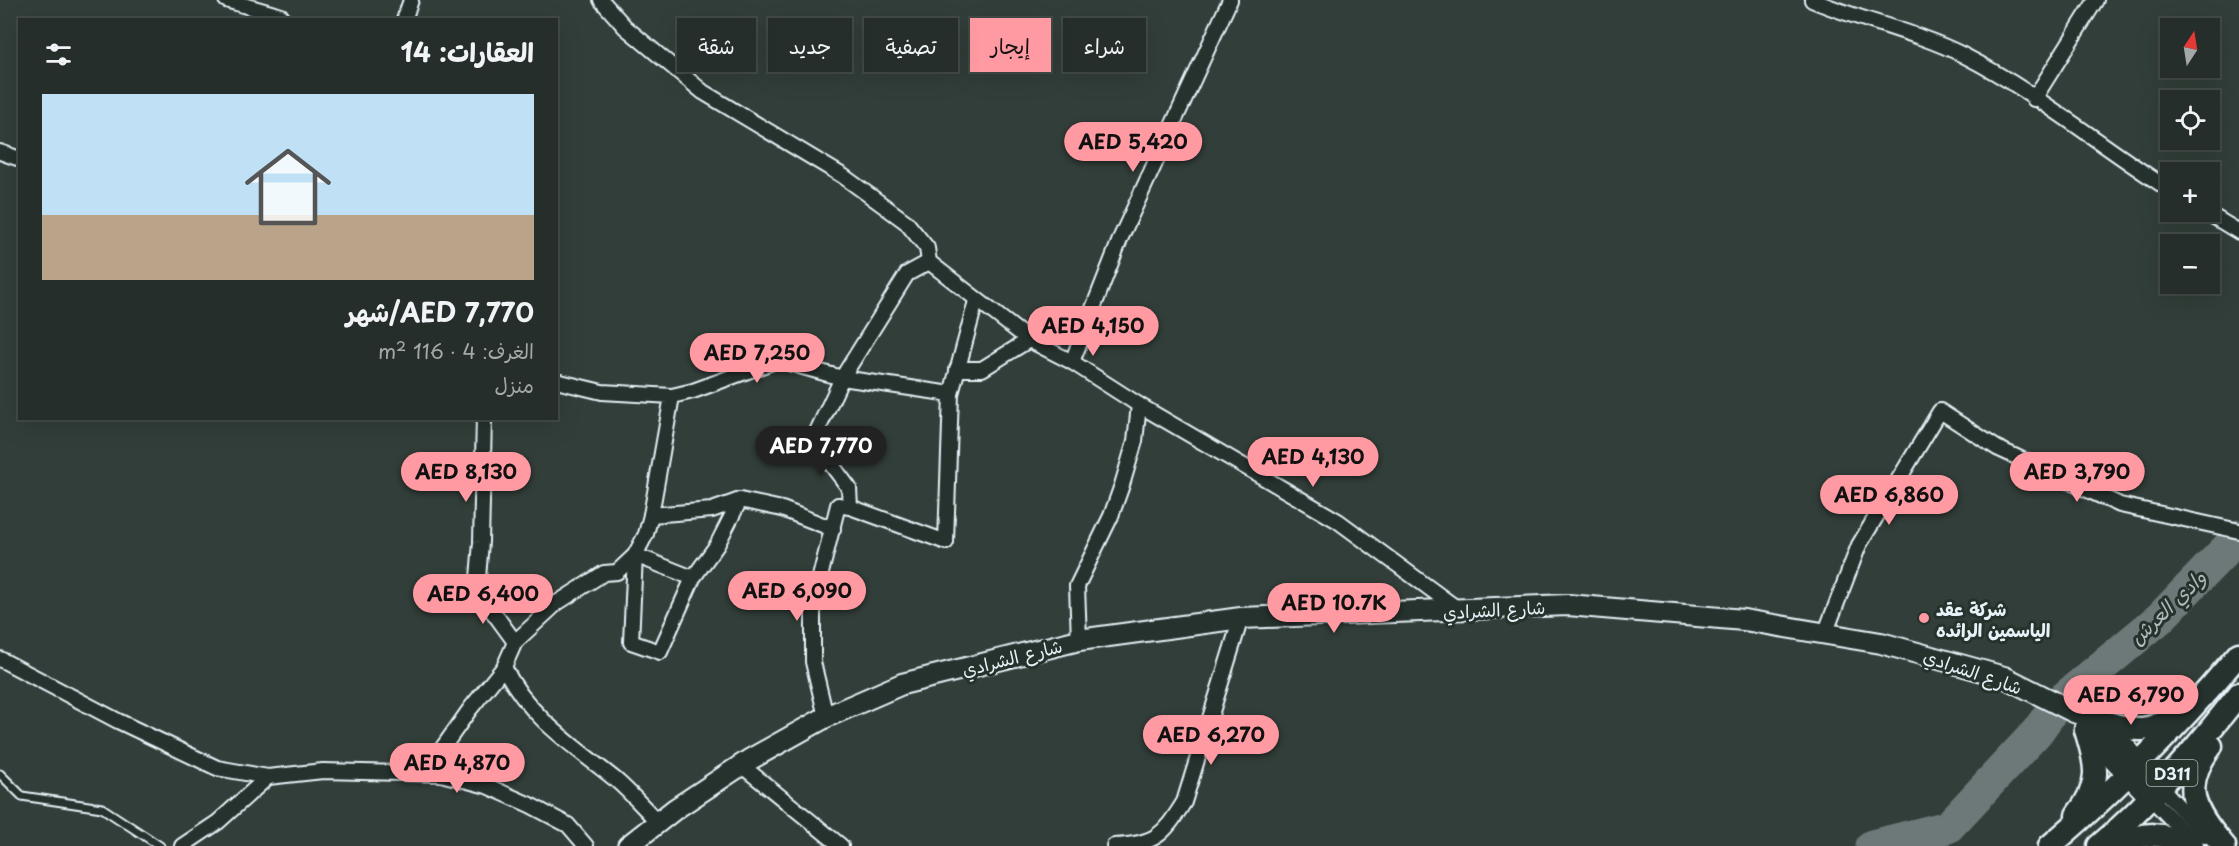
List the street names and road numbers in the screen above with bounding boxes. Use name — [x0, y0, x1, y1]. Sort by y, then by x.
street label: شارع الشرادي — [1442, 593, 1546, 626]
street label: شارع الشرادي — [959, 631, 1065, 683]
street label: شارع الشرادي — [1920, 642, 2026, 701]
road number: D311 — [2146, 760, 2198, 786]

